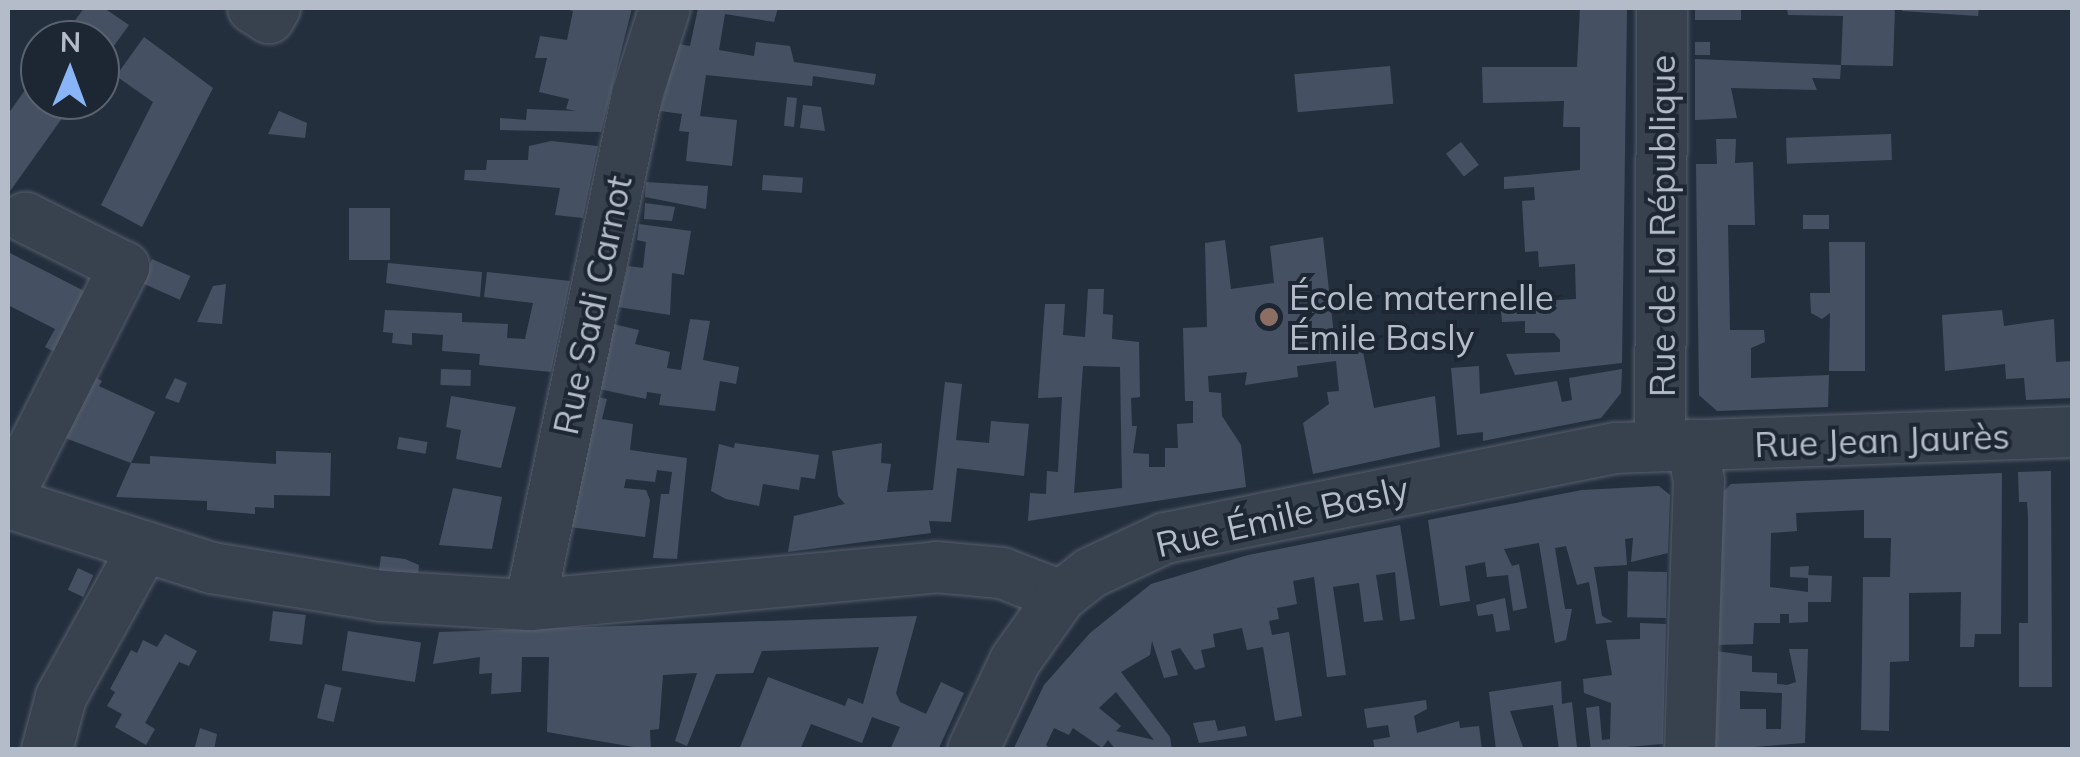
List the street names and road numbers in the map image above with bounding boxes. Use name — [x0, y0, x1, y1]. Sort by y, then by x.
street label: Rue de la République — [1641, 55, 1683, 397]
street label: Rue Sadi Carnot — [544, 172, 640, 438]
street label: Rue Jean Jaurès — [1754, 415, 2010, 465]
street label: Rue Émile Basly — [1152, 467, 1412, 565]

